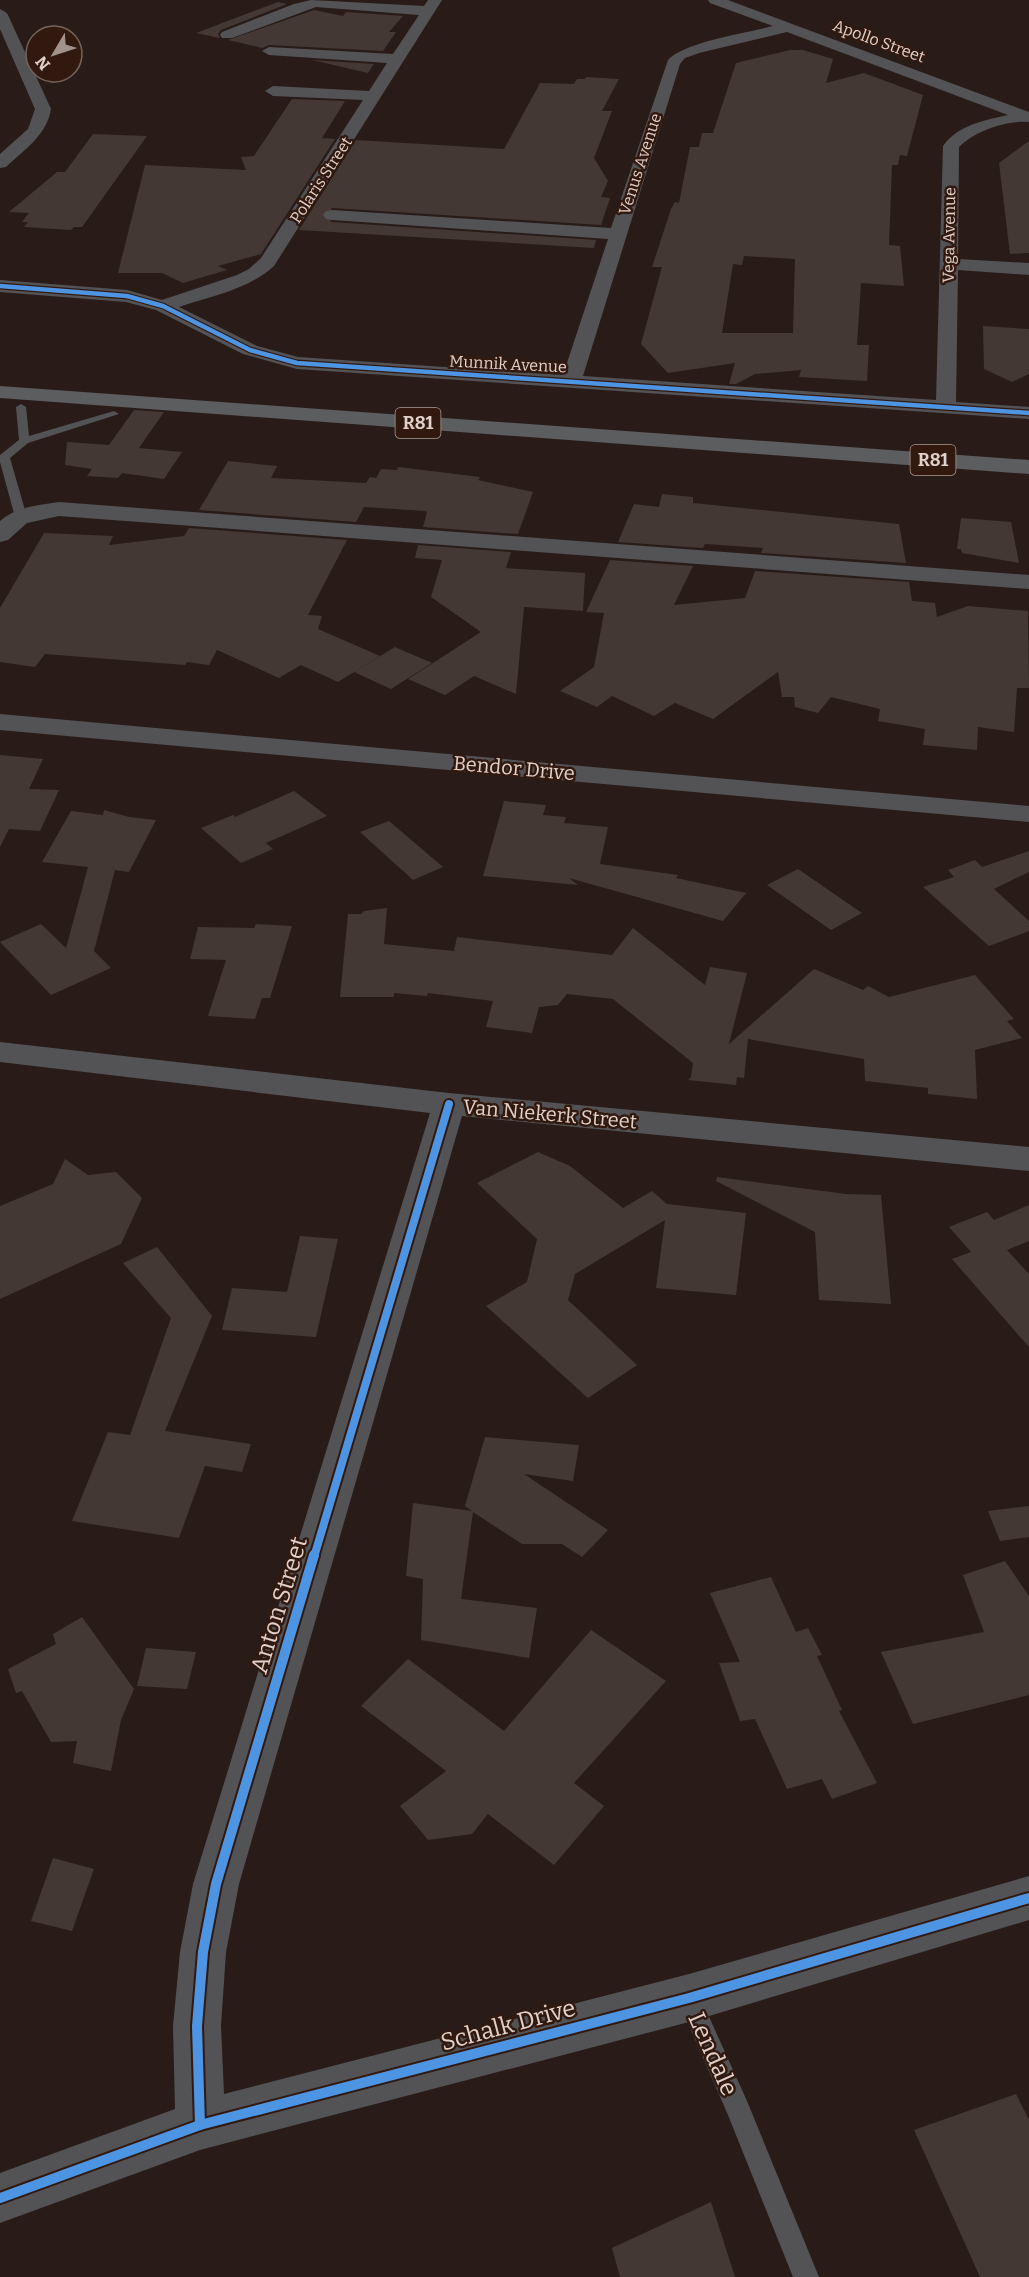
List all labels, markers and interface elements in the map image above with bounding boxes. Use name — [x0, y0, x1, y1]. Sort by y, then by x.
street label: Apollo Street — [830, 16, 928, 67]
north arrow — [24, 24, 84, 84]
text: N — [31, 52, 54, 74]
street label: Venus Avenue — [615, 111, 665, 217]
street label: Polaris Street — [286, 133, 356, 227]
street label: Vega Avenue — [939, 187, 959, 283]
street label: Munnik Avenue — [449, 351, 567, 377]
road number: R81 — [396, 408, 440, 438]
road number: R81 — [910, 445, 956, 475]
street label: Bendor Drive — [452, 751, 576, 785]
street label: Van Niekerk Street — [462, 1094, 638, 1134]
street label: Anton Street — [245, 1533, 313, 1677]
street label: Schalk Drive — [437, 1994, 579, 2056]
street label: Lendale — [682, 2008, 744, 2100]

